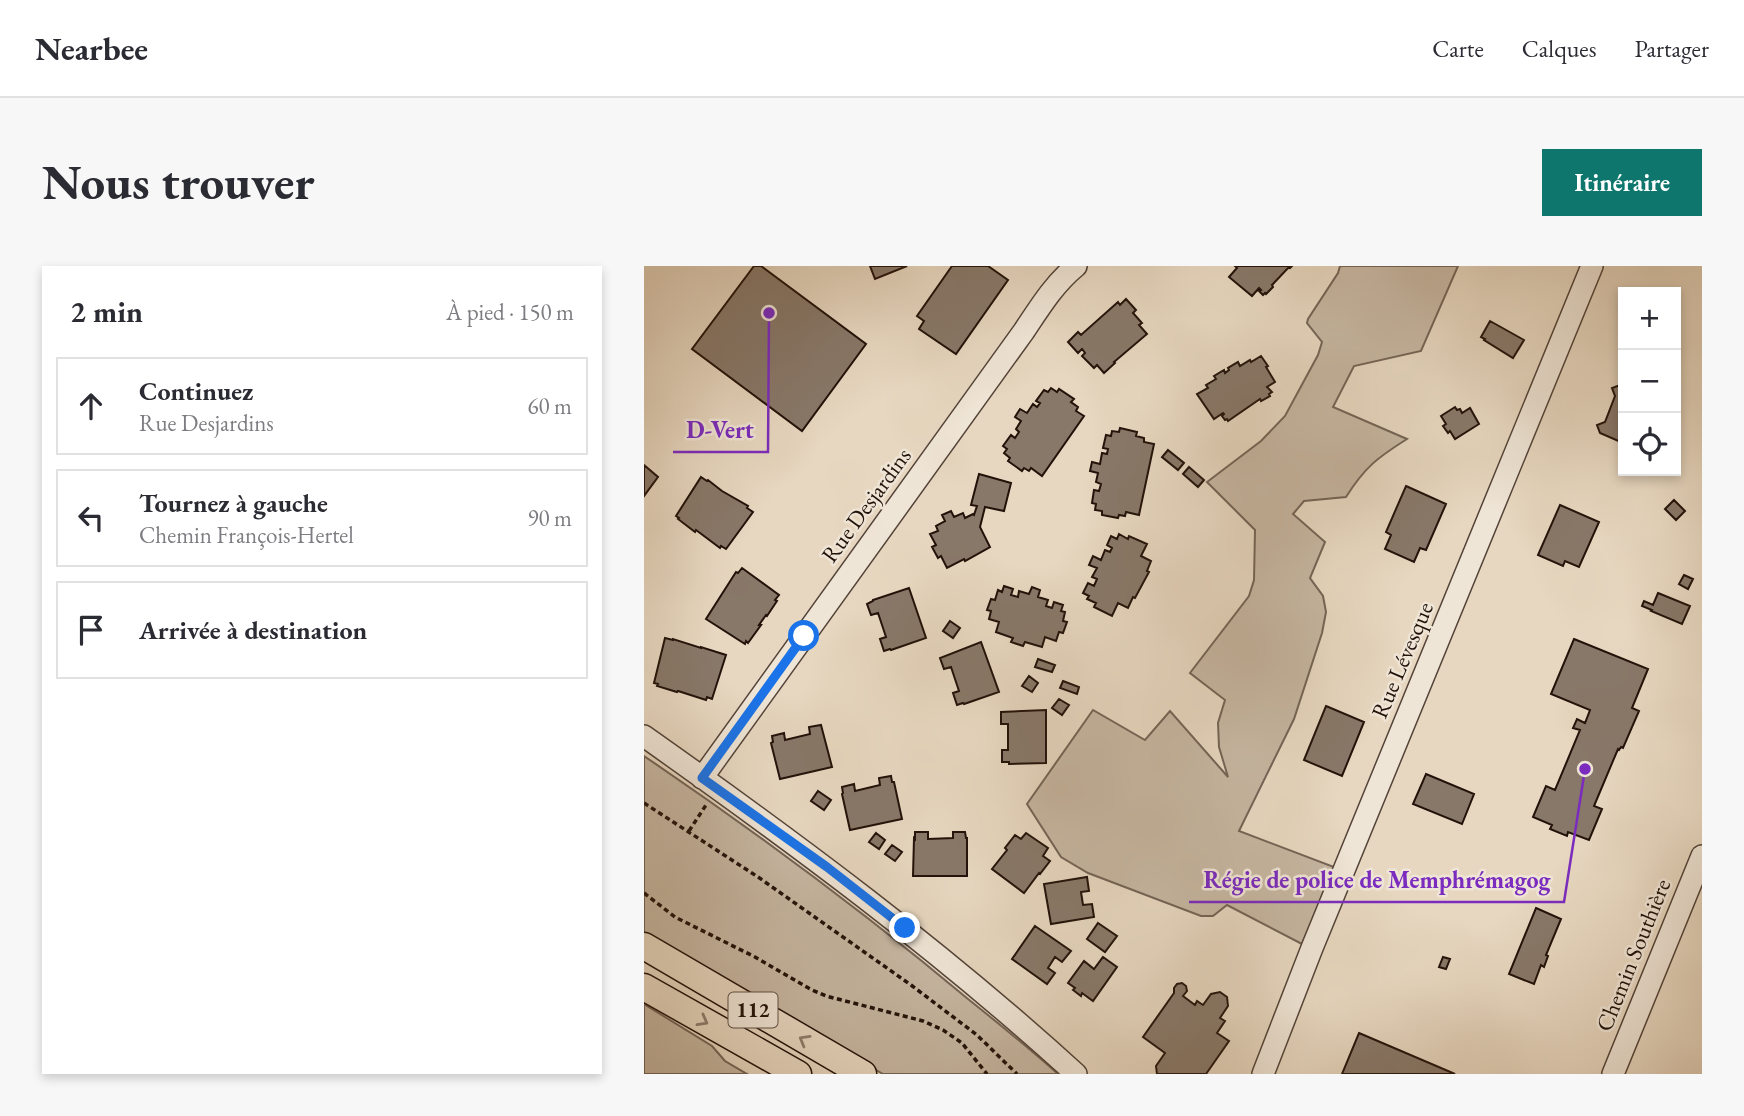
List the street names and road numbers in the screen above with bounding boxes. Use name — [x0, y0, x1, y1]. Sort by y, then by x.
street label: Rue Desjardins — [814, 442, 918, 568]
street label: Rue Lévesque — [1364, 597, 1440, 723]
street label: Chemin Southière — [1589, 874, 1677, 1036]
road number: 112 — [728, 992, 778, 1028]

